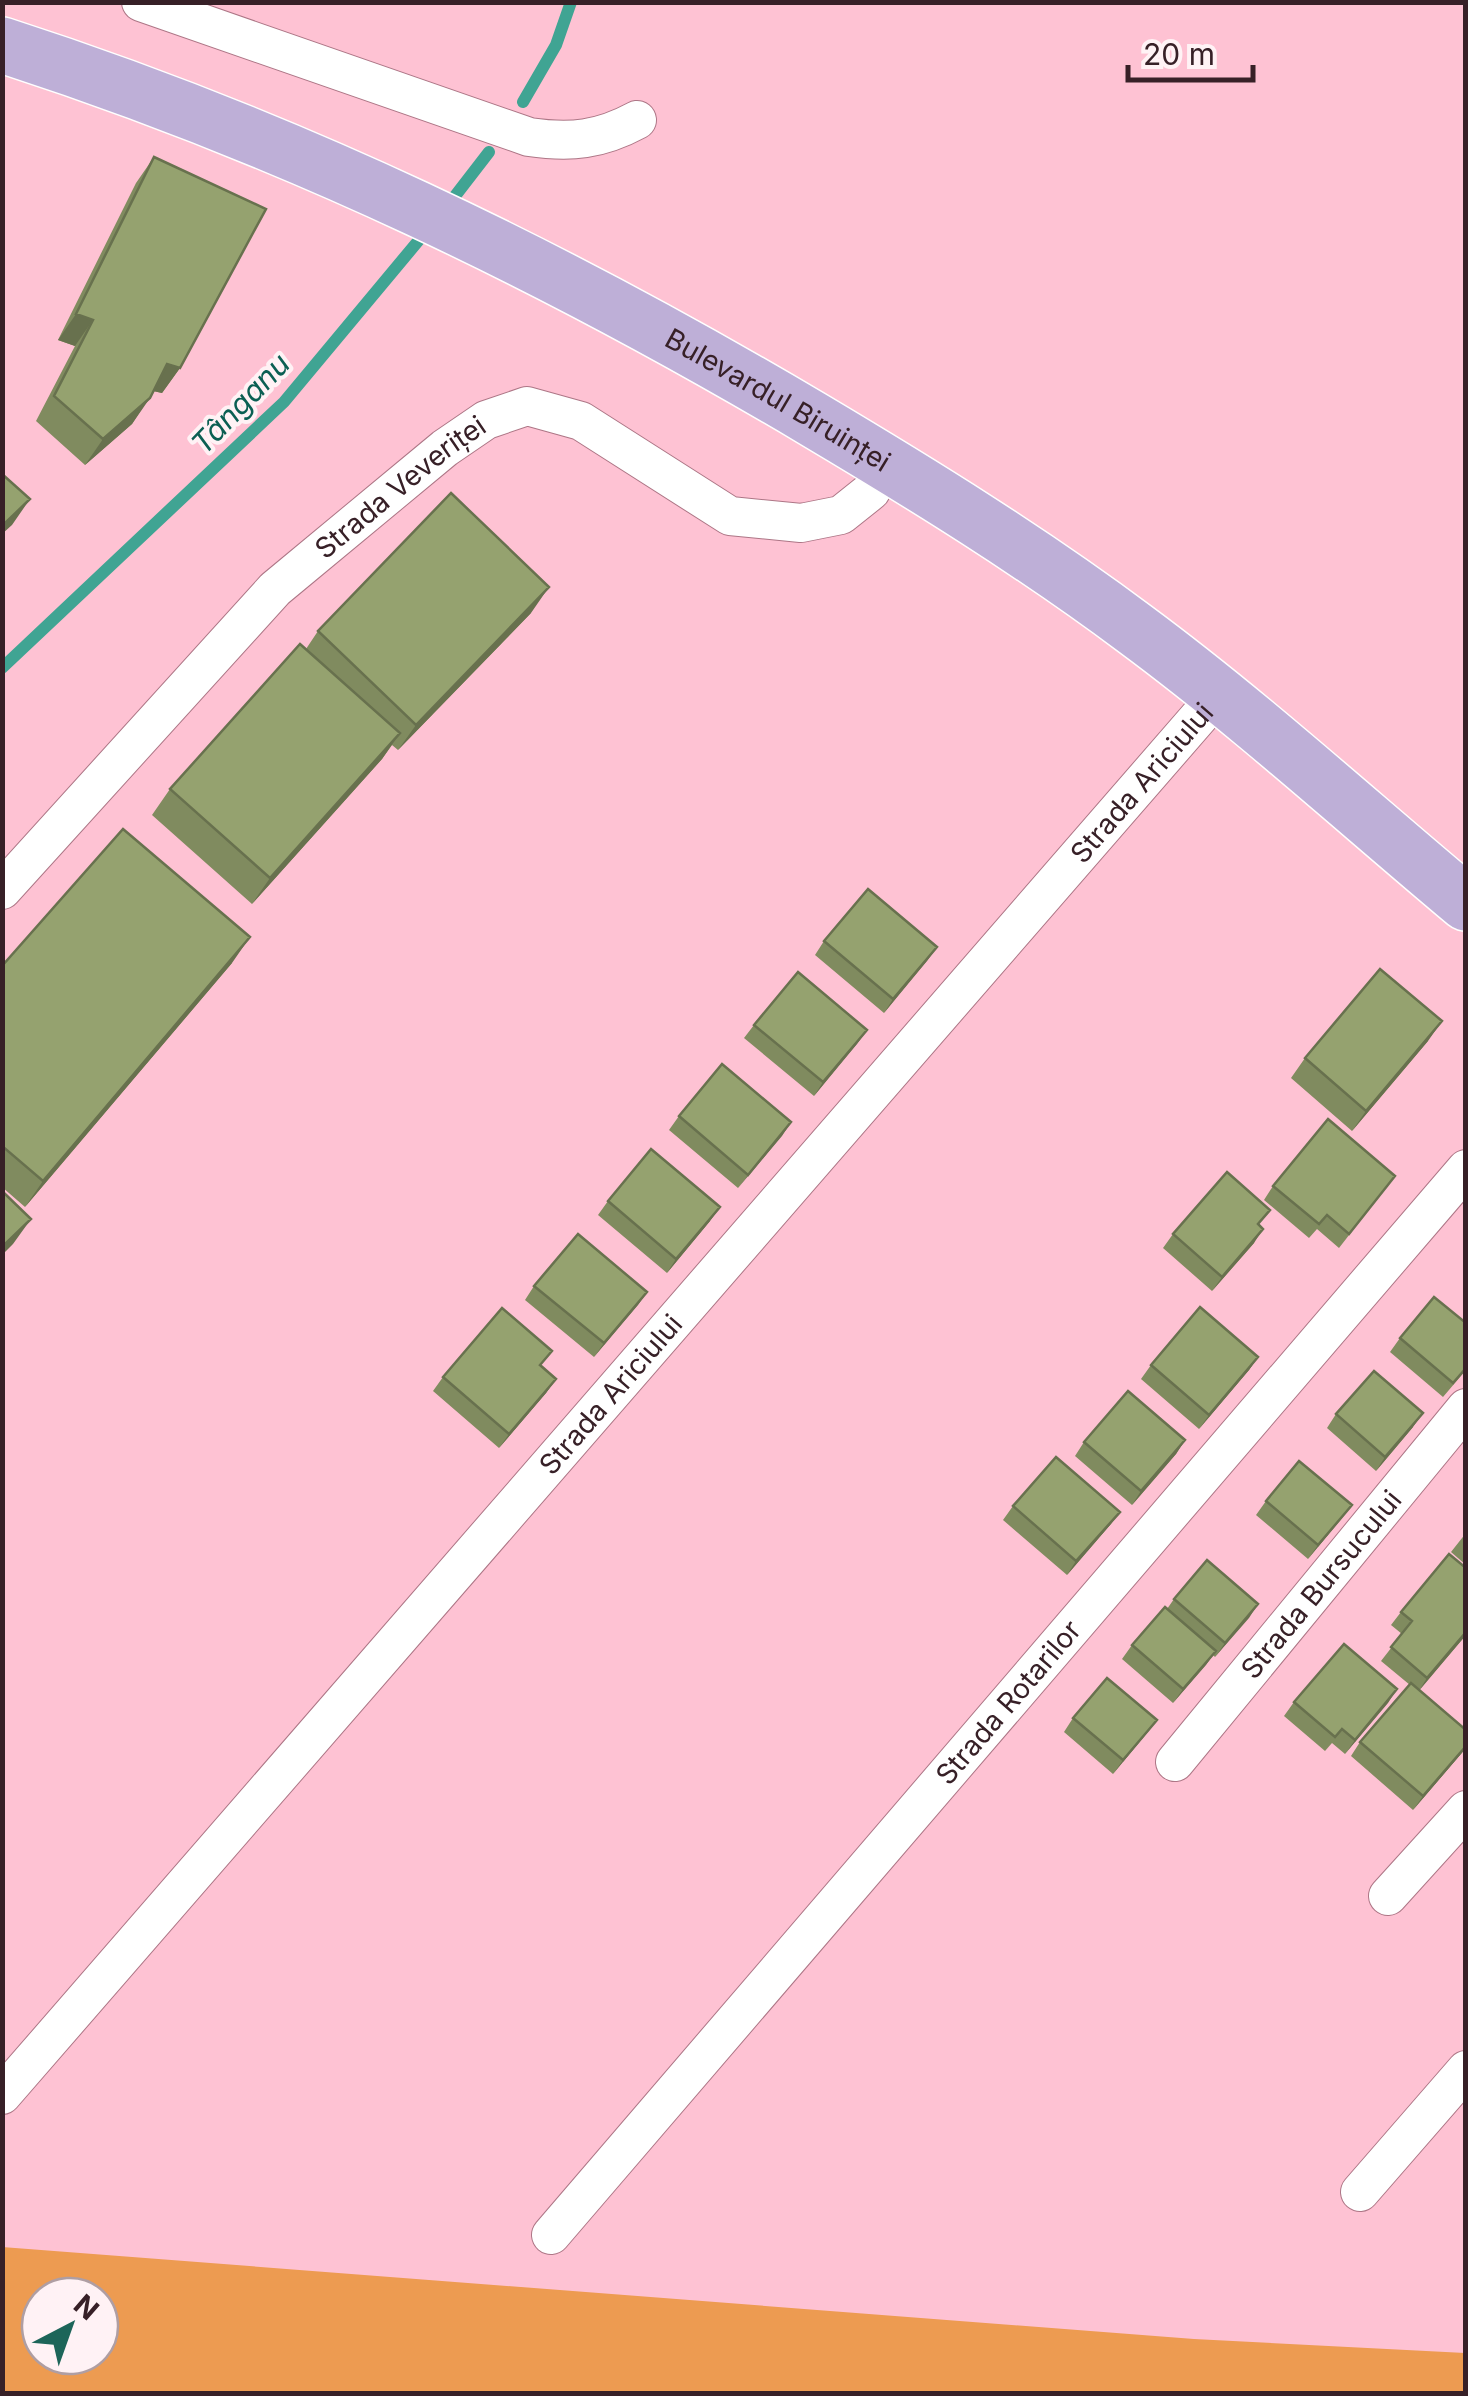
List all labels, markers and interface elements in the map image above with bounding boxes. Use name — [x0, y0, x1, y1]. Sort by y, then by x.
scale bar — [1128, 20, 1253, 82]
text: 20 m — [1143, 36, 1215, 72]
street label: Bulevardul Biruinței — [659, 321, 897, 479]
water label: Tânganu — [184, 346, 297, 461]
street label: Strada Veveriței — [308, 408, 492, 566]
street label: Strada Ariciului — [1063, 696, 1220, 870]
street label: Strada Ariciului — [532, 1307, 689, 1481]
street label: Strada Bursucului — [1234, 1483, 1408, 1685]
street label: Strada Rotarilor — [928, 1613, 1088, 1791]
north arrow — [20, 2276, 120, 2376]
text: N — [67, 2287, 106, 2327]

